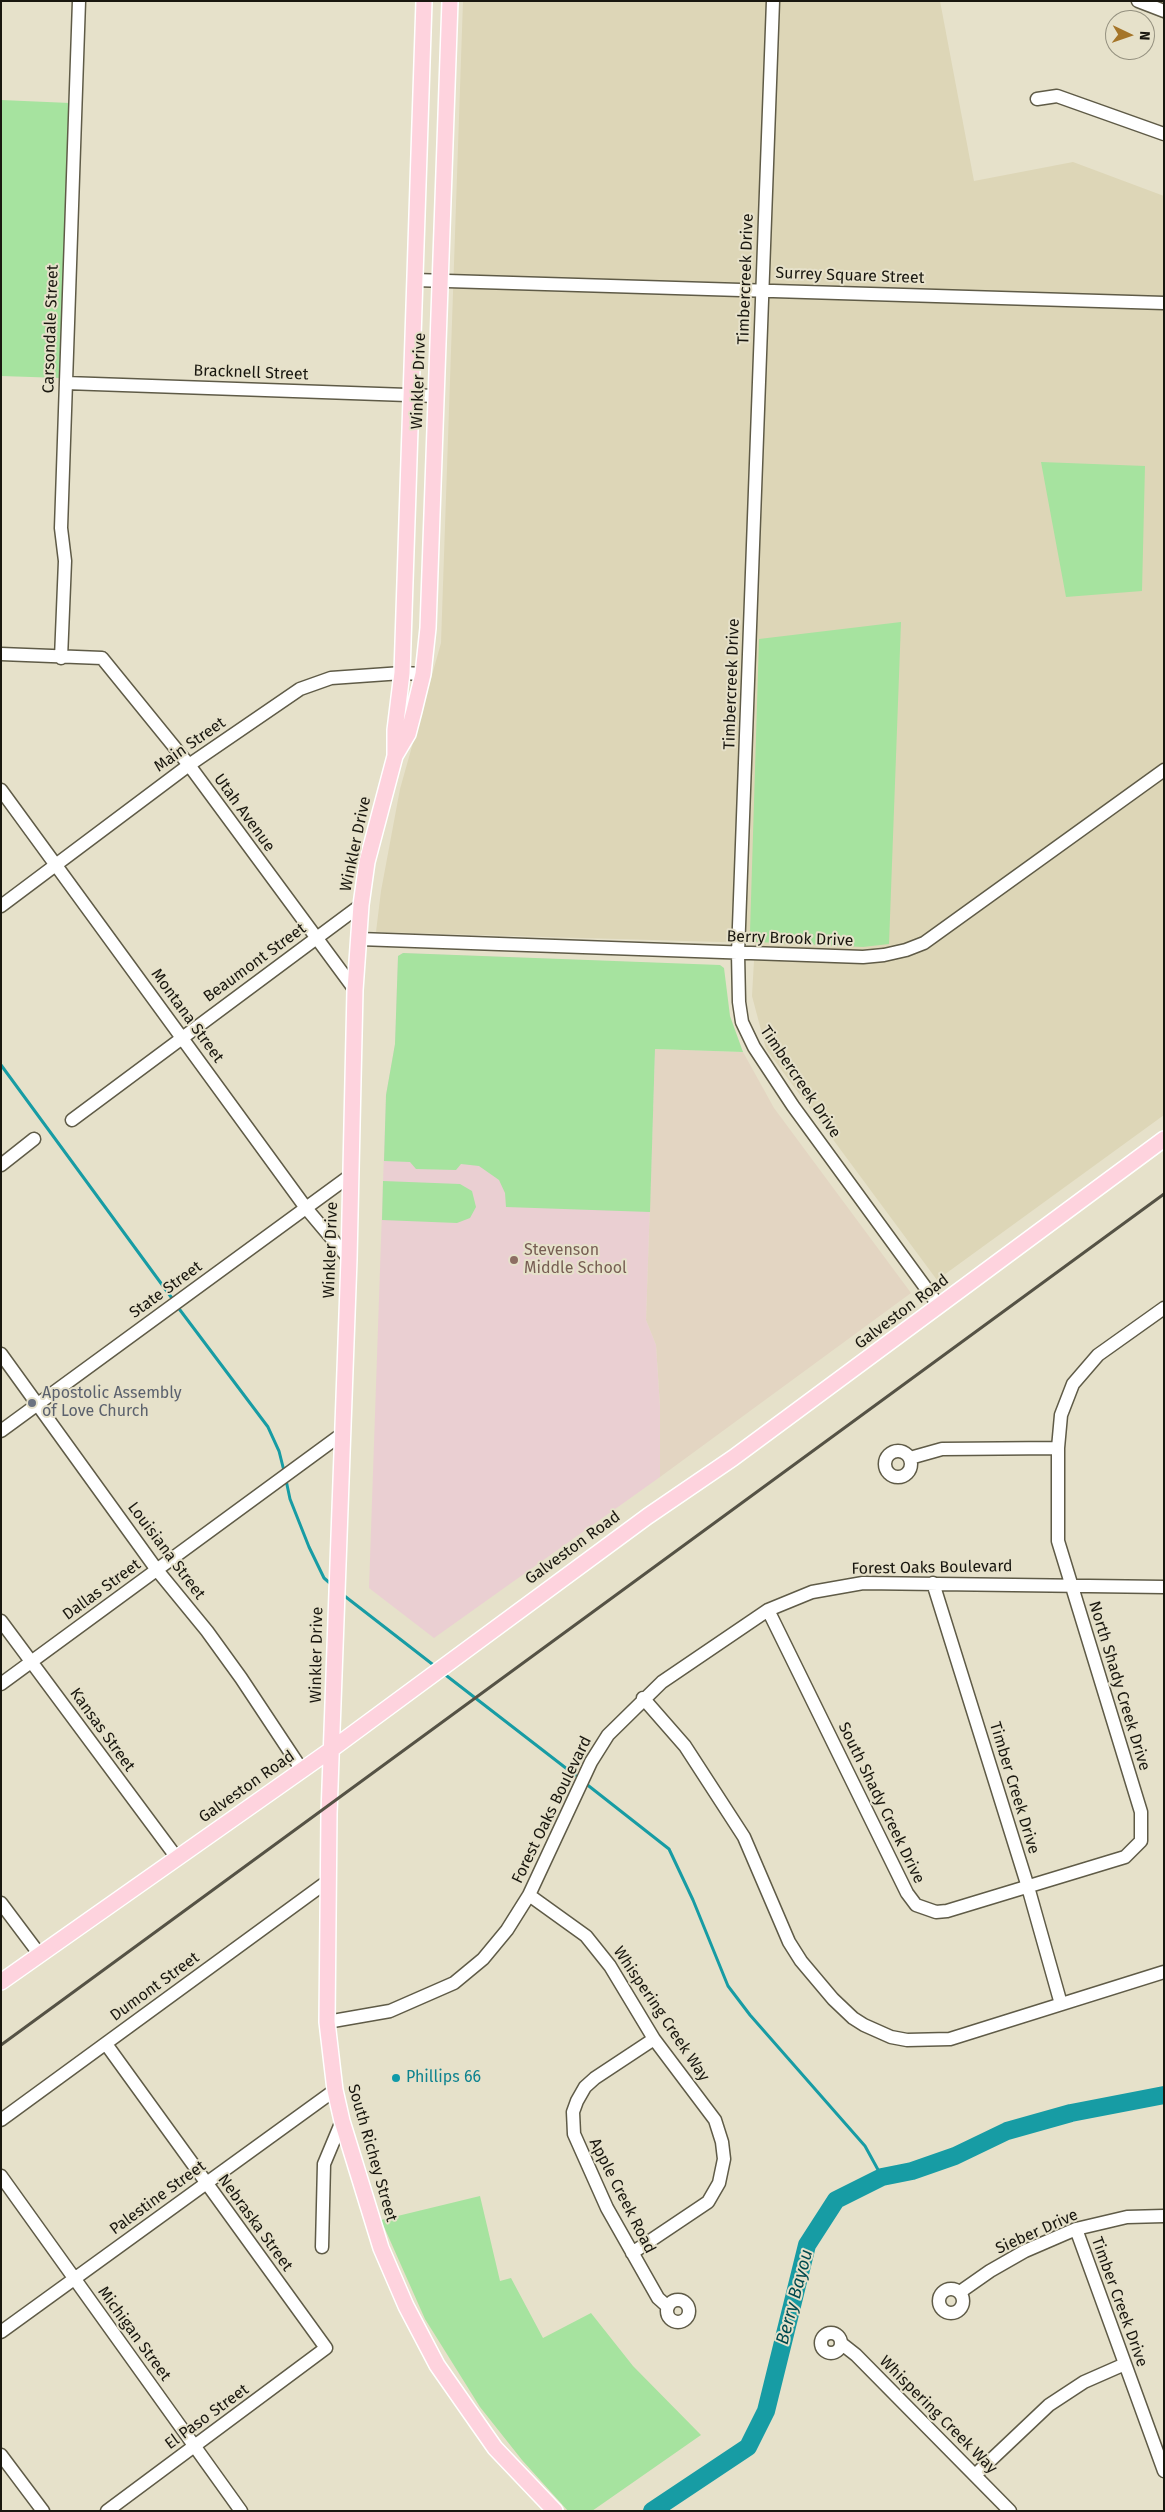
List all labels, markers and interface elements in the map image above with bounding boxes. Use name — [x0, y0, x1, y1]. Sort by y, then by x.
north arrow — [1105, 10, 1155, 60]
text: N — [1136, 31, 1153, 41]
street label: Timbercreek Drive — [734, 213, 758, 345]
street label: Carsondale Street — [39, 264, 63, 394]
street label: Surrey Square Street — [775, 264, 925, 288]
street label: Winkler Drive — [408, 332, 430, 430]
street label: Bracknell Street — [193, 361, 309, 385]
street label: Timbercreek Drive — [720, 618, 744, 750]
street label: Main Street — [151, 713, 229, 777]
street label: Utah Avenue — [209, 770, 279, 856]
street label: Winkler Drive — [337, 795, 375, 893]
street label: Beaumont Street — [200, 919, 310, 1007]
street label: Berry Brook Drive — [726, 927, 854, 951]
street label: Montana Street — [147, 965, 227, 1067]
street label: Timbercreek Drive — [755, 1022, 845, 1142]
street label: Winkler Drive — [320, 1201, 342, 1299]
place label: Stevenson Middle School — [524, 1241, 627, 1279]
marker: Stevenson Middle School — [508, 1254, 520, 1266]
street label: State Street — [126, 1257, 206, 1323]
street label: Galveston Road — [851, 1270, 953, 1354]
place label: Apostolic Assembly of Love Church — [42, 1384, 182, 1422]
marker: Apostolic Assembly of Love Church — [26, 1397, 38, 1409]
street label: Louisiana Street — [123, 1498, 209, 1604]
street label: Galveston Road — [522, 1507, 624, 1589]
street label: Dallas Street — [59, 1555, 145, 1625]
street label: Forest Oaks Boulevard — [851, 1557, 1013, 1579]
street label: North Shady Creek Drive — [1084, 1599, 1154, 1773]
street label: Winkler Drive — [307, 1607, 327, 1703]
street label: Kansas Street — [65, 1685, 139, 1775]
street label: South Shady Creek Drive — [834, 1719, 928, 1887]
street label: Timber Creek Drive — [985, 1720, 1043, 1856]
street label: Forest Oaks Boulevard — [508, 1733, 596, 1887]
street label: Galveston Road — [195, 1747, 299, 1827]
street label: Whispering Creek Way — [609, 1943, 713, 2085]
street label: Dumont Street — [107, 1948, 203, 2026]
place label: Phillips 66 — [406, 2068, 481, 2088]
marker: Phillips 66 — [390, 2072, 402, 2084]
street label: South Richey Street — [343, 2082, 401, 2224]
street label: Apple Creek Road — [585, 2135, 659, 2257]
street label: Palestine Street — [106, 2157, 210, 2239]
street label: Nebraska Street — [213, 2171, 297, 2275]
street label: Sieber Drive — [993, 2205, 1081, 2259]
street label: Timber Creek Drive — [1087, 2234, 1151, 2370]
water label: Berry Bayou — [772, 2247, 818, 2347]
street label: Michigan Street — [93, 2283, 175, 2385]
street label: Whispering Creek Way — [875, 2352, 1001, 2478]
street label: El Paso Street — [161, 2380, 253, 2454]

